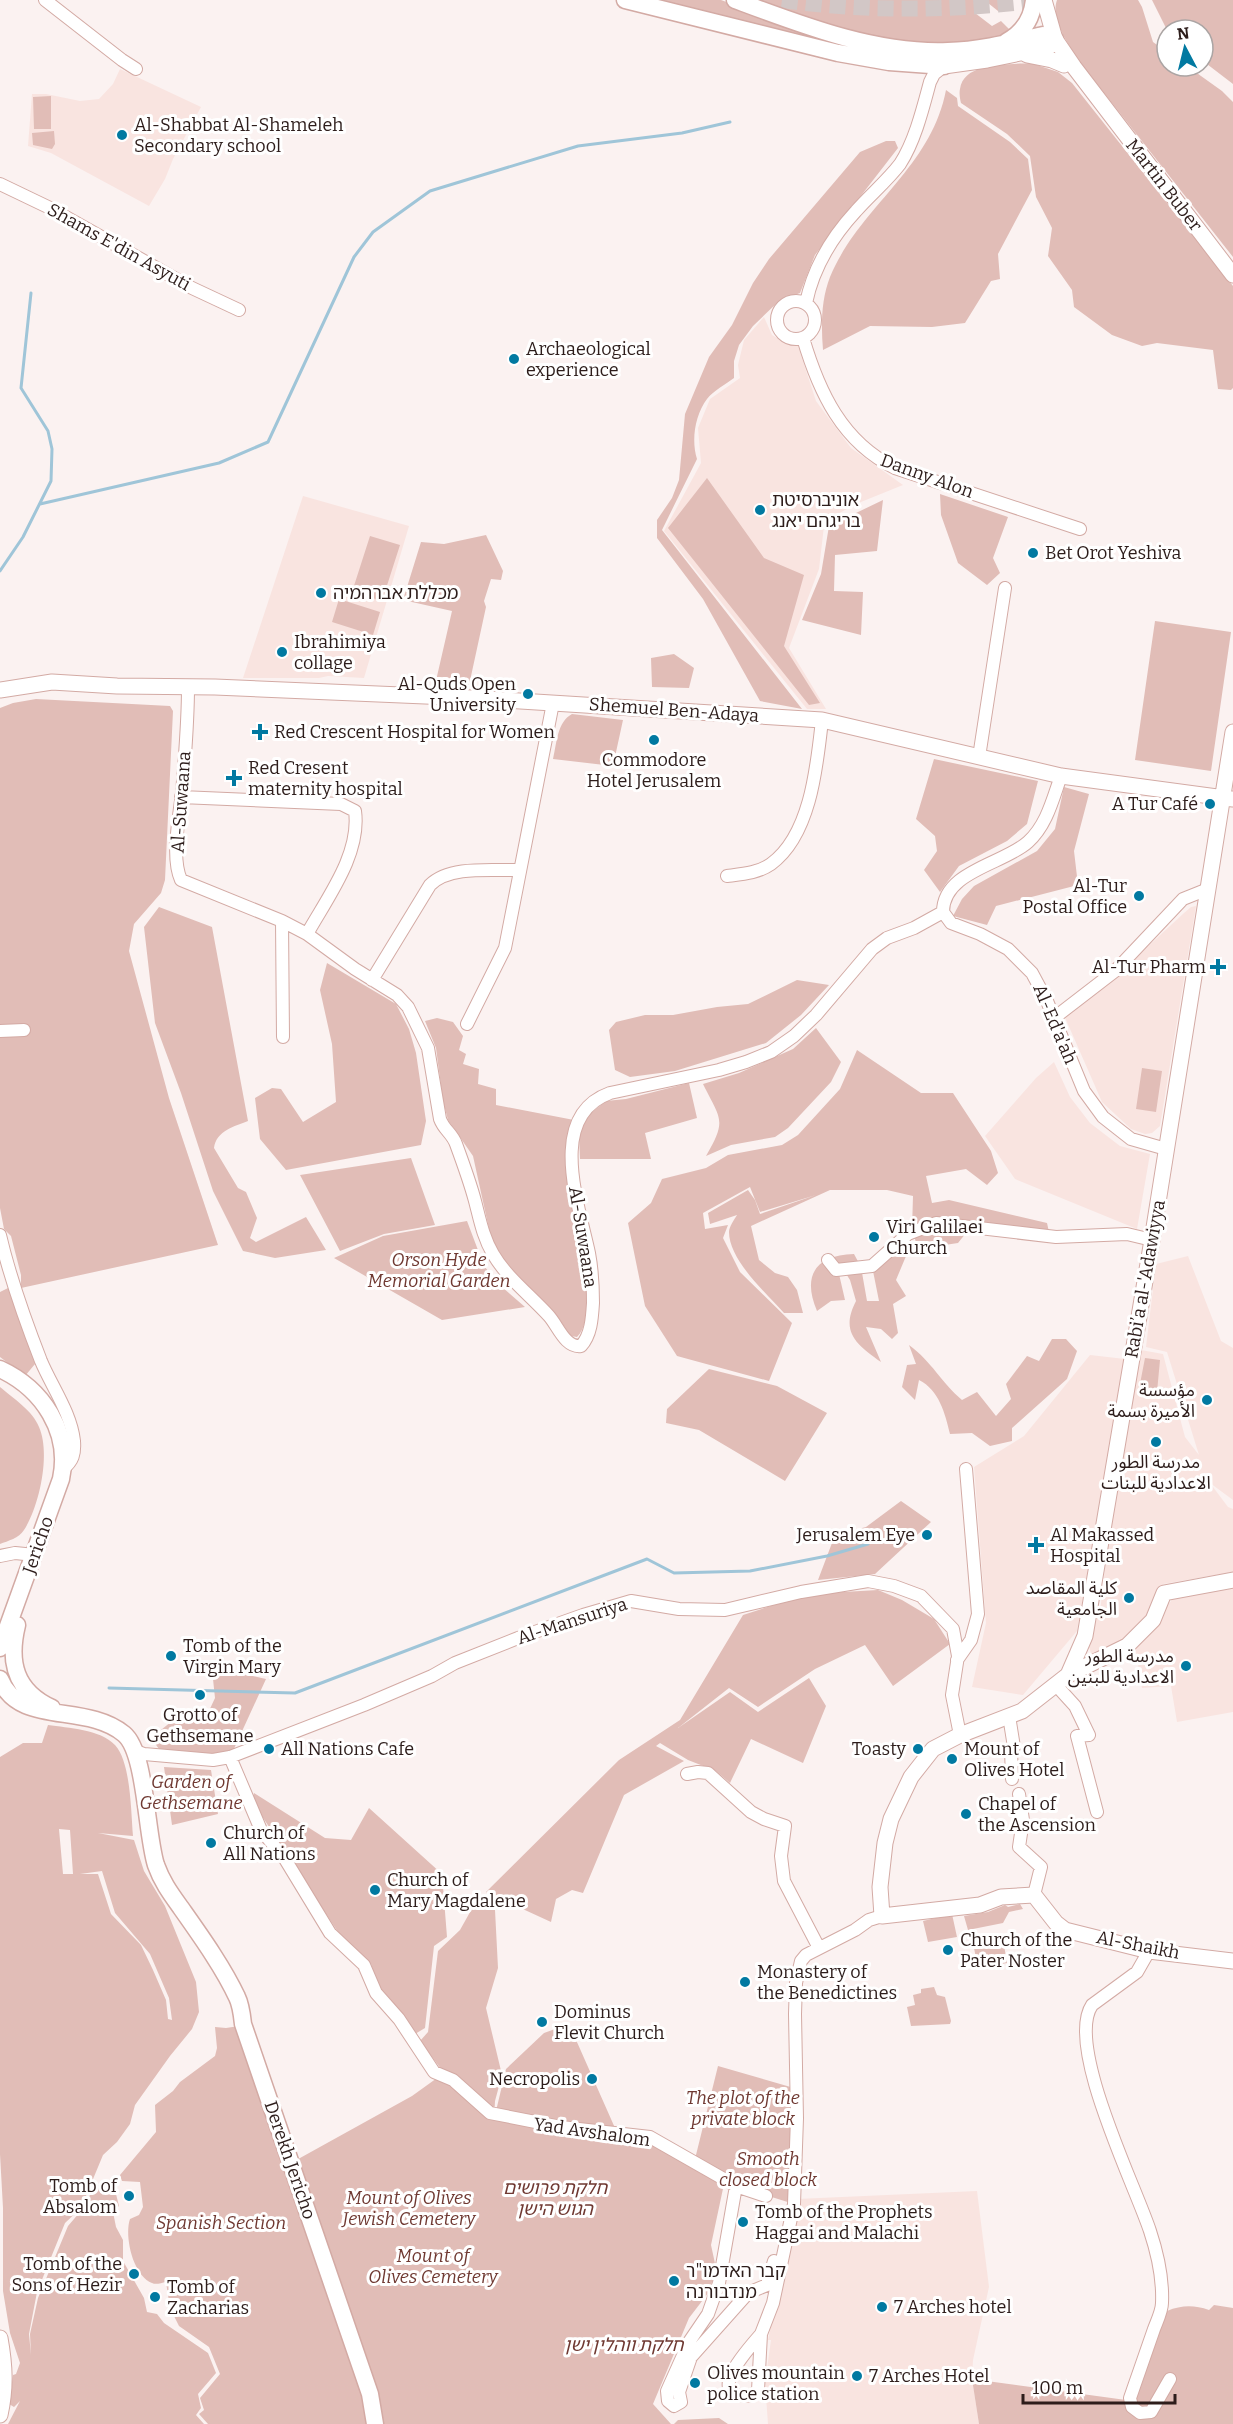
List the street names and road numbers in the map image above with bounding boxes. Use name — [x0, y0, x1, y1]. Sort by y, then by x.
street label: Martin Buber — [1121, 134, 1207, 236]
street label: Shams E'din Asyuti — [44, 198, 194, 296]
street label: Danny Alon — [878, 449, 977, 503]
street label: Shemuel Ben-Adaya — [588, 693, 760, 727]
street label: Al-Suwaana — [166, 750, 196, 854]
street label: Al-Ed'a'ah — [1028, 981, 1082, 1067]
street label: Al-Suwaana — [564, 1185, 602, 1289]
street label: Rabiʼa al-'Adawiyya — [1120, 1198, 1170, 1360]
street label: Jericho — [18, 1513, 58, 1577]
street label: Al-Mansuriya — [514, 1593, 630, 1649]
street label: Al-Shaikh — [1095, 1926, 1181, 1964]
street label: Derekh Jericho — [259, 2098, 321, 2222]
street label: Yad Avshalom — [532, 2113, 652, 2151]

